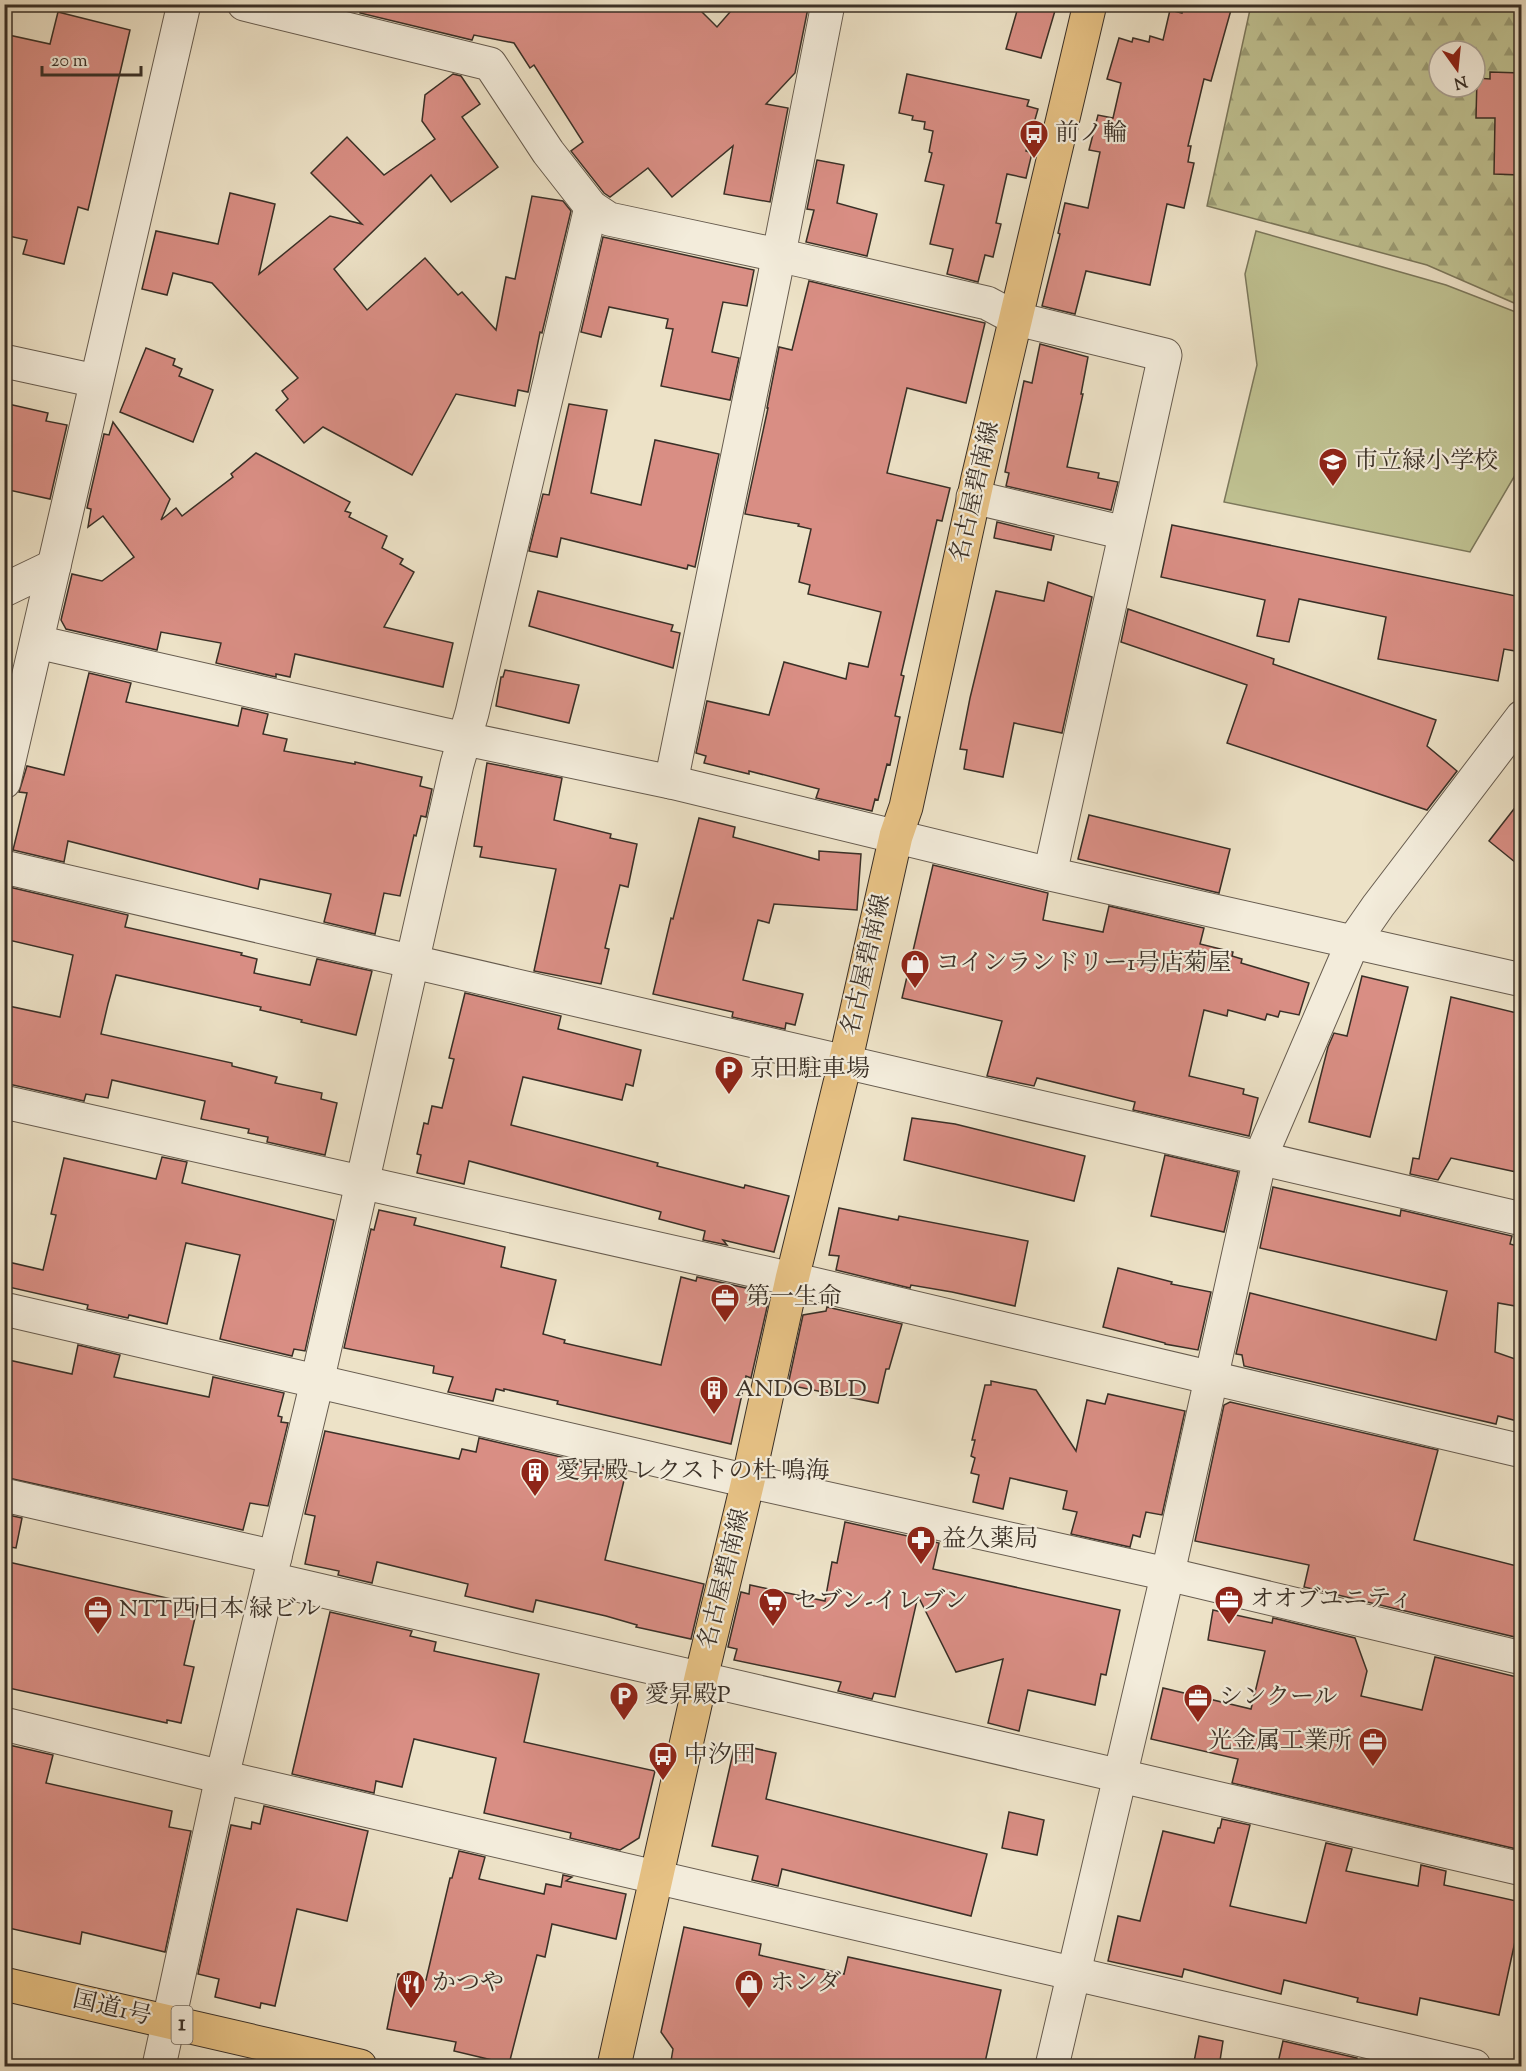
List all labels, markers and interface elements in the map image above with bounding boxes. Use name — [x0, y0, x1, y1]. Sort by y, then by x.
scale bar — [42, 39, 141, 77]
north arrow — [1427, 39, 1487, 99]
text: 20 m — [51, 49, 88, 75]
text: N — [1451, 68, 1469, 94]
place label: 前ノ輪 — [1055, 117, 1127, 151]
bus stop icon: 前ノ輪 — [1018, 118, 1050, 160]
street label: 名古屋碧南線 — [943, 418, 1009, 566]
place label: 市立緑小学校 — [1354, 445, 1498, 479]
school or university icon: 市立緑小学校 — [1317, 446, 1349, 488]
street label: 名古屋碧南線 — [834, 891, 900, 1039]
place label: コインランドリー1号店菊屋 — [936, 947, 1231, 981]
shop icon: コインランドリー1号店菊屋 — [899, 948, 931, 990]
place label: 京田駐車場 — [750, 1053, 870, 1087]
parking icon: 京田駐車場 — [713, 1054, 745, 1096]
place label: 第一生命 — [746, 1281, 842, 1315]
office icon: 第一生命 — [709, 1282, 741, 1324]
place label: ANDO BLD — [735, 1373, 867, 1407]
building icon: ANDO BLD — [698, 1374, 730, 1416]
place label: 愛昇殿 レクストの杜 鳴海 — [556, 1455, 830, 1489]
building icon: 愛昇殿 レクストの杜 鳴海 — [519, 1456, 551, 1498]
street label: 名古屋碧南線 — [691, 1505, 759, 1653]
place label: 益久薬局 — [942, 1523, 1038, 1557]
pharmacy icon: 益久薬局 — [905, 1524, 937, 1566]
place label: オオブユニティ — [1250, 1583, 1413, 1617]
office icon: オオブユニティ — [1213, 1584, 1245, 1626]
place label: セブン-イレブン — [794, 1585, 968, 1619]
supermarket icon: セブン-イレブン — [757, 1586, 789, 1628]
place label: NTT西日本 緑ビル — [119, 1593, 321, 1627]
office icon: NTT西日本 緑ビル — [82, 1594, 114, 1636]
place label: 愛昇殿P — [645, 1679, 731, 1713]
parking icon: 愛昇殿P — [608, 1680, 640, 1722]
place label: シンクール — [1219, 1681, 1337, 1715]
office icon: シンクール — [1182, 1682, 1214, 1724]
place label: 光金属工業所 — [1208, 1725, 1352, 1759]
office icon: 光金属工業所 — [1357, 1726, 1389, 1768]
place label: 中汐田 — [684, 1739, 756, 1773]
bus stop icon: 中汐田 — [647, 1740, 679, 1782]
place label: かつや — [432, 1967, 504, 2001]
place label: ホンダ — [770, 1967, 841, 2001]
restaurant icon: かつや — [395, 1968, 427, 2010]
shop icon: ホンダ — [733, 1968, 765, 2010]
street label: 国道1号 — [69, 1983, 155, 2035]
road number: 1 — [172, 2006, 192, 2044]

